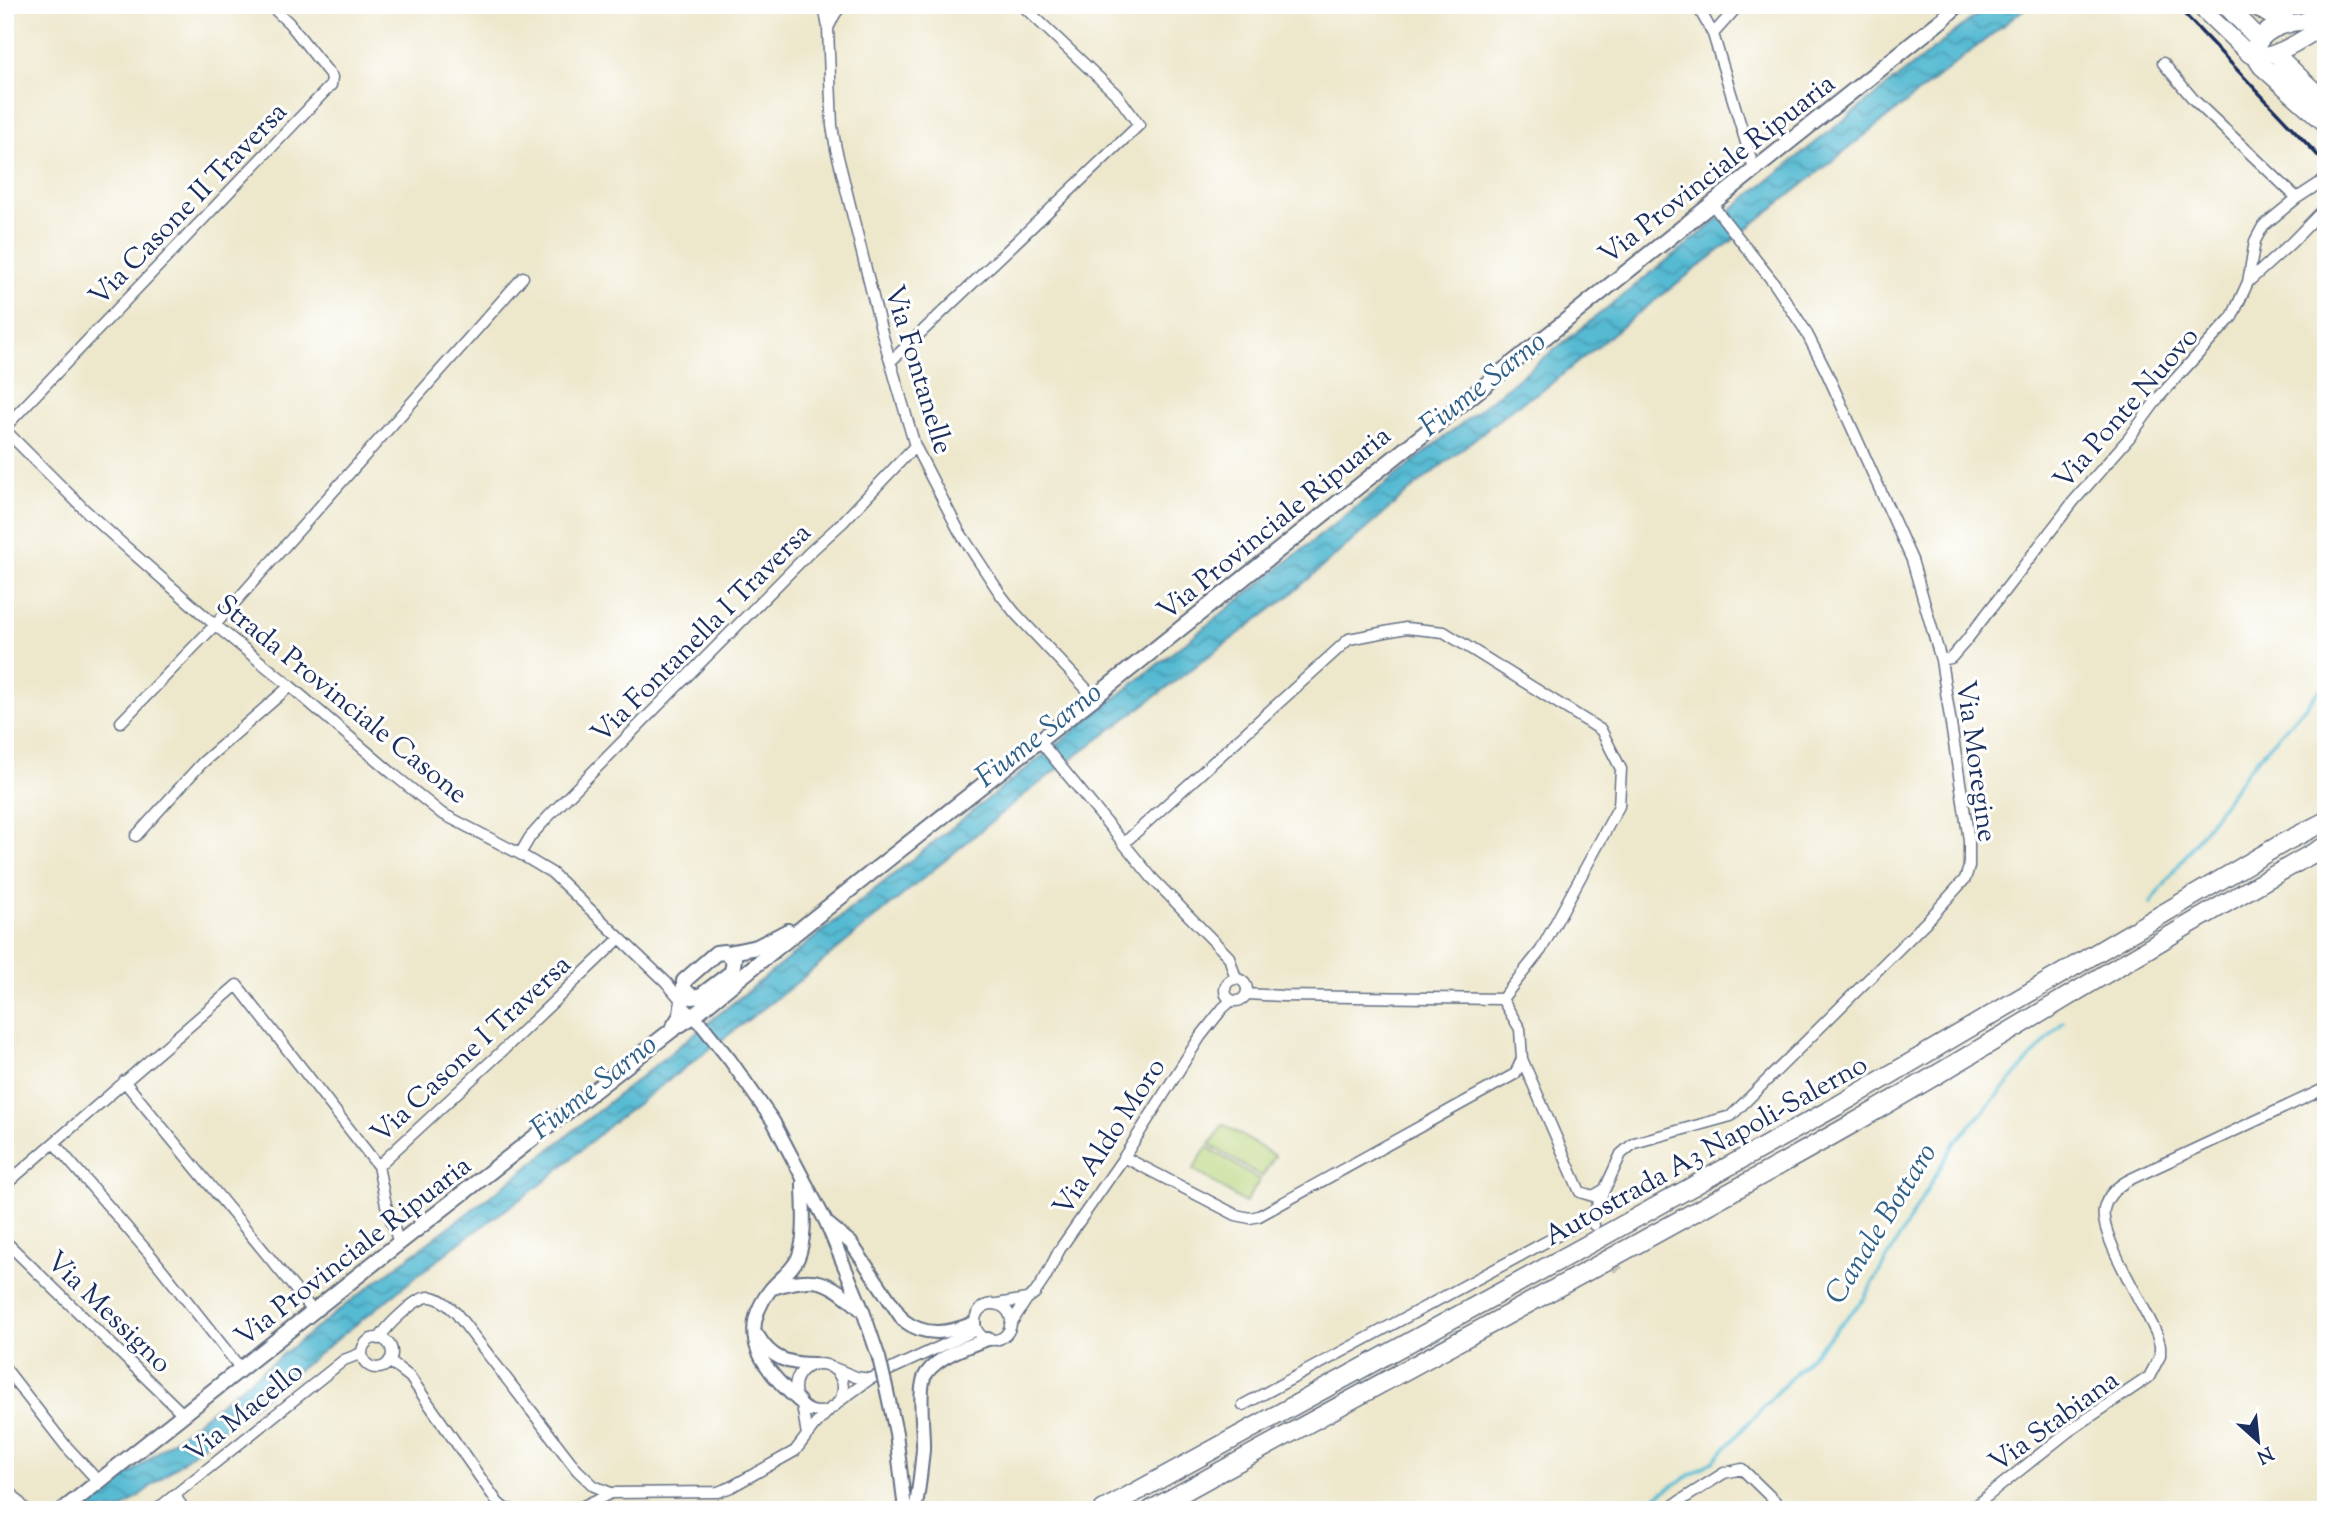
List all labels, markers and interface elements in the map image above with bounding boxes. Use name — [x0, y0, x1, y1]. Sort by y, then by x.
street label: Via Provinciale Ripuaria — [1591, 65, 1845, 276]
street label: Via Casone II Traversa — [81, 94, 297, 316]
street label: Via Fontanelle — [872, 281, 962, 459]
street label: Via Ponte Nuovo — [2045, 319, 2209, 499]
water label: Fiume Sarno — [1411, 322, 1556, 448]
street label: Via Provinciale Ripuaria — [1149, 417, 1400, 631]
street label: Via Fontanella I Traversa — [583, 515, 821, 753]
street label: Strada Provinciale Casone — [207, 586, 476, 815]
water label: Fiume Sarno — [967, 673, 1112, 799]
street label: Via Moregine — [1944, 678, 2006, 845]
street label: Via Casone I Traversa — [363, 946, 581, 1154]
water label: Fiume Sarno — [522, 1025, 667, 1151]
street label: Autostrada A3 Napoli-Salerno — [1538, 1046, 1875, 1257]
street label: Via Aldo Moro — [1044, 1051, 1177, 1225]
water label: Canale Bottaro — [1816, 1136, 1949, 1313]
street label: Via Provinciale Ripuaria — [227, 1147, 481, 1358]
street label: Via Messigno — [36, 1243, 180, 1384]
street label: Via Macello — [177, 1353, 313, 1474]
street label: Via Stabiana — [1981, 1361, 2128, 1483]
north arrow — [2222, 1406, 2292, 1476]
text: N — [2252, 1438, 2277, 1469]

